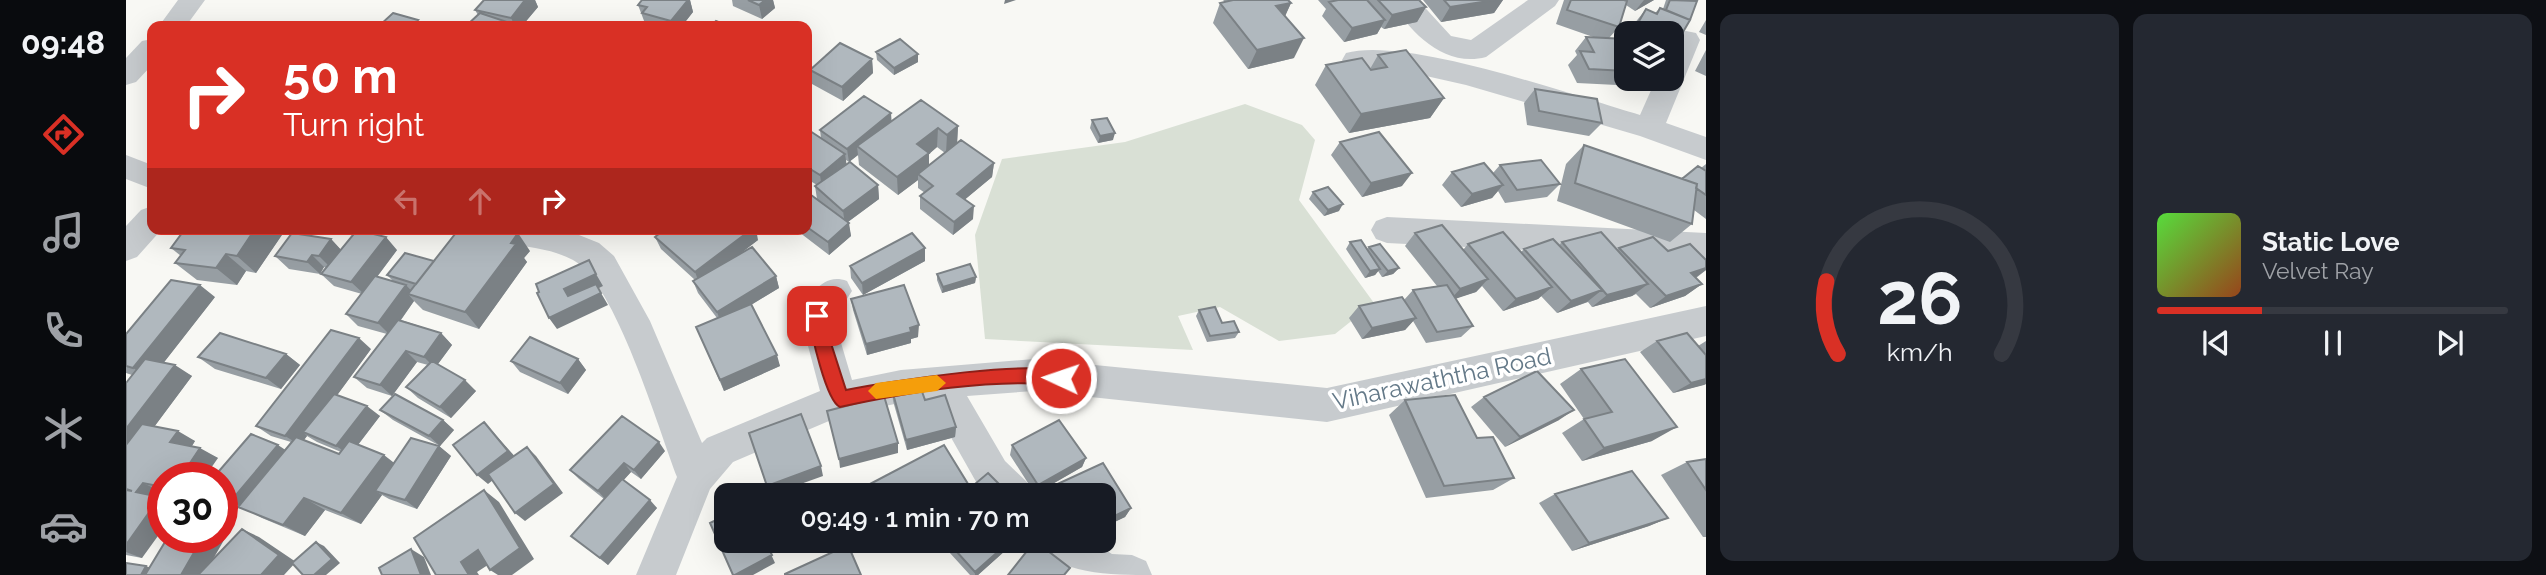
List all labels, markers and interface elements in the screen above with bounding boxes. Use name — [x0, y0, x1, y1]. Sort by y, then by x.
map controls — [1614, 21, 1684, 91]
button: layers — [1614, 21, 1684, 91]
text: 09:48 — [21, 24, 105, 61]
text: 50 m — [283, 47, 398, 104]
icon: right — [168, 49, 259, 140]
text: Turn right — [283, 106, 424, 143]
icon: directions — [39, 110, 88, 159]
icon: left — [388, 182, 426, 220]
icon: ahead — [461, 182, 499, 220]
icon: right — [534, 182, 572, 220]
icon: music — [39, 208, 88, 257]
text: Static Love — [2262, 227, 2400, 257]
text: 26 — [1877, 256, 1962, 341]
text: Velvet Ray — [2262, 257, 2374, 284]
pin — [787, 286, 847, 346]
icon: arrive — [798, 297, 836, 335]
icon: phone — [39, 306, 88, 355]
icon: previous — [2197, 324, 2235, 362]
icon: pause — [2314, 324, 2352, 362]
icon: next — [2431, 324, 2469, 362]
text: km/h — [1887, 336, 1952, 366]
position arrow — [1024, 341, 1098, 415]
street label: Viharawaththa Road — [1330, 341, 1554, 416]
icon: climate — [39, 404, 88, 453]
speed limit sign: 30 — [147, 462, 238, 553]
icon: car — [39, 502, 88, 551]
text: 09:49 · 1 min · 70 m — [800, 503, 1030, 533]

